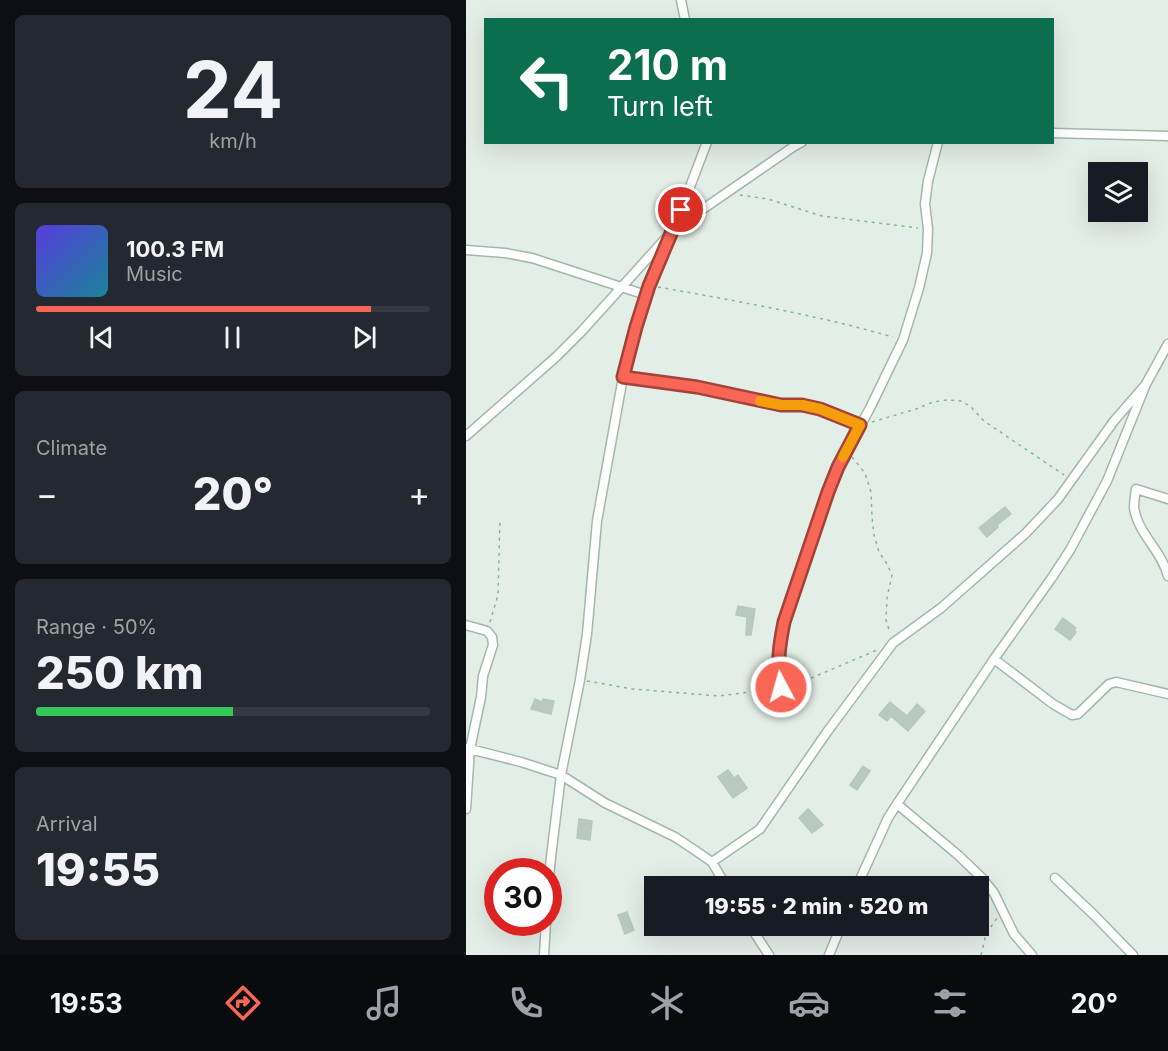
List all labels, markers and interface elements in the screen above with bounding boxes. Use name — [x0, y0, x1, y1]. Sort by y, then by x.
text: 210 m — [607, 39, 728, 90]
text: 24 — [183, 42, 283, 137]
icon: left — [508, 42, 586, 120]
text: Turn left — [607, 90, 713, 123]
text: km/h — [209, 129, 257, 153]
map controls — [1088, 162, 1148, 222]
button: layers — [1088, 162, 1148, 222]
pin — [655, 184, 706, 235]
icon: arrive — [664, 193, 697, 226]
text: 100.3 FM — [126, 236, 224, 262]
text: Music — [126, 262, 183, 286]
icon: previous — [85, 321, 118, 354]
icon: pause — [216, 321, 249, 354]
icon: next — [348, 321, 381, 354]
text: Climate — [36, 436, 107, 460]
text: 20° — [193, 466, 273, 521]
text: − — [36, 474, 58, 514]
text: + — [408, 474, 430, 514]
text: Range · 50% — [36, 615, 157, 639]
text: 250 km — [36, 645, 203, 700]
position arrow — [749, 655, 813, 719]
text: Arrival — [36, 812, 98, 836]
text: 19:55 — [36, 842, 160, 897]
speed limit sign: 30 — [484, 858, 562, 936]
text: 19:55 · 2 min · 520 m — [705, 893, 928, 919]
icon: directions — [222, 982, 264, 1024]
icon: music — [363, 982, 405, 1024]
icon: phone — [505, 982, 547, 1024]
icon: climate — [646, 982, 688, 1024]
icon: car — [788, 982, 830, 1024]
icon: filters — [929, 982, 971, 1024]
text: 19:53 — [50, 987, 123, 1020]
text: 20° — [1071, 987, 1118, 1020]

